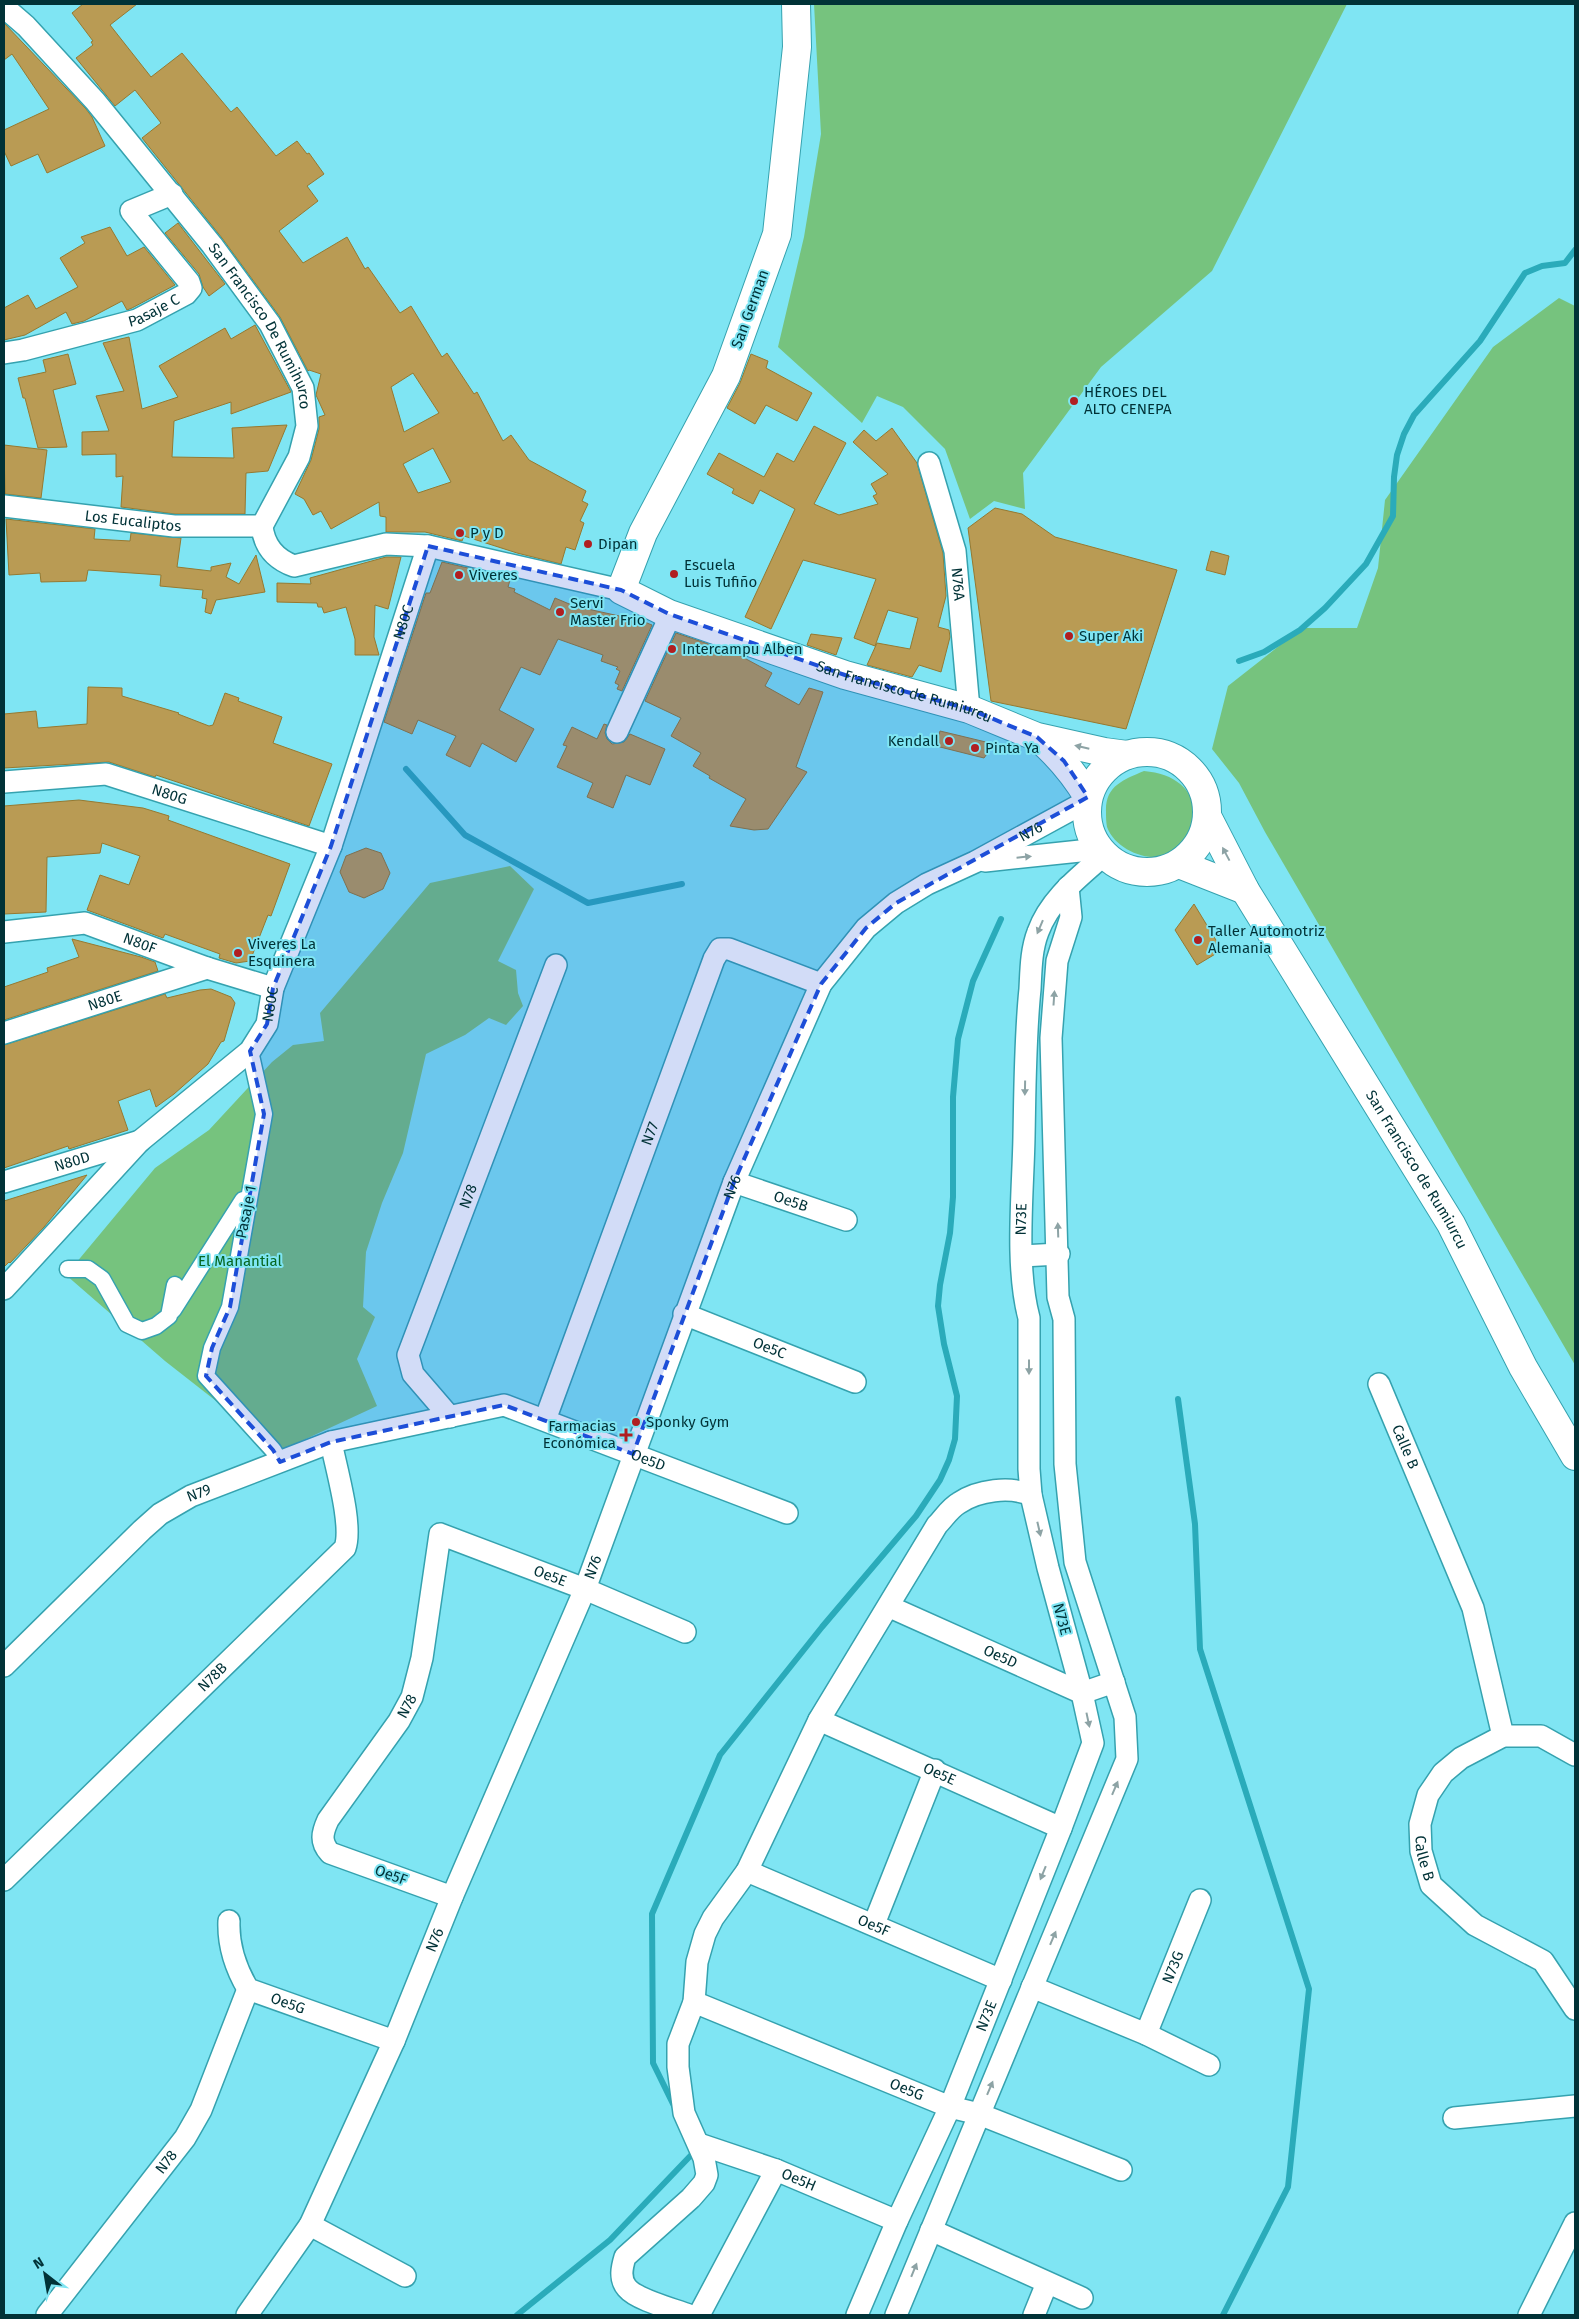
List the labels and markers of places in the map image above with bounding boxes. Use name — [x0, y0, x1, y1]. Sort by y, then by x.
place label: HÉROES DEL ALTO CENEPA — [1084, 383, 1172, 418]
marker: HÉROES DEL ALTO CENEPA — [1068, 395, 1080, 407]
place label: P y D — [470, 524, 504, 542]
marker: P y D — [454, 527, 466, 539]
place label: Dipan — [598, 535, 638, 553]
marker: Dipan — [582, 538, 594, 550]
place label: Escuela Luis Tufiño — [684, 556, 757, 591]
place label: Viveres — [469, 566, 518, 584]
marker: Escuela Luis Tufiño — [668, 568, 680, 580]
marker: Viveres — [453, 569, 465, 581]
place label: Servi Master Frio — [570, 594, 645, 629]
marker: Servi Master Frio — [554, 606, 566, 618]
place label: Super Aki — [1079, 627, 1143, 645]
marker: Super Aki — [1063, 630, 1075, 642]
place label: Intercampu Alben — [682, 640, 802, 658]
marker: Intercampu Alben — [666, 643, 678, 655]
place label: Kendall — [888, 732, 940, 750]
marker: Kendall — [943, 735, 955, 747]
place label: Pinta Ya — [985, 739, 1039, 757]
marker: Pinta Ya — [969, 742, 981, 754]
place label: Taller Automotriz Alemania — [1208, 922, 1325, 957]
marker: Taller Automotriz Alemania — [1192, 934, 1204, 946]
place label: Viveres La Esquinera — [248, 935, 316, 970]
marker: Viveres La Esquinera — [232, 947, 244, 959]
place label: Sponky Gym — [646, 1413, 729, 1431]
marker: Sponky Gym — [630, 1416, 642, 1428]
place label: Farmacias Económica — [543, 1417, 616, 1452]
marker: Farmacias Económica — [620, 1429, 632, 1441]

